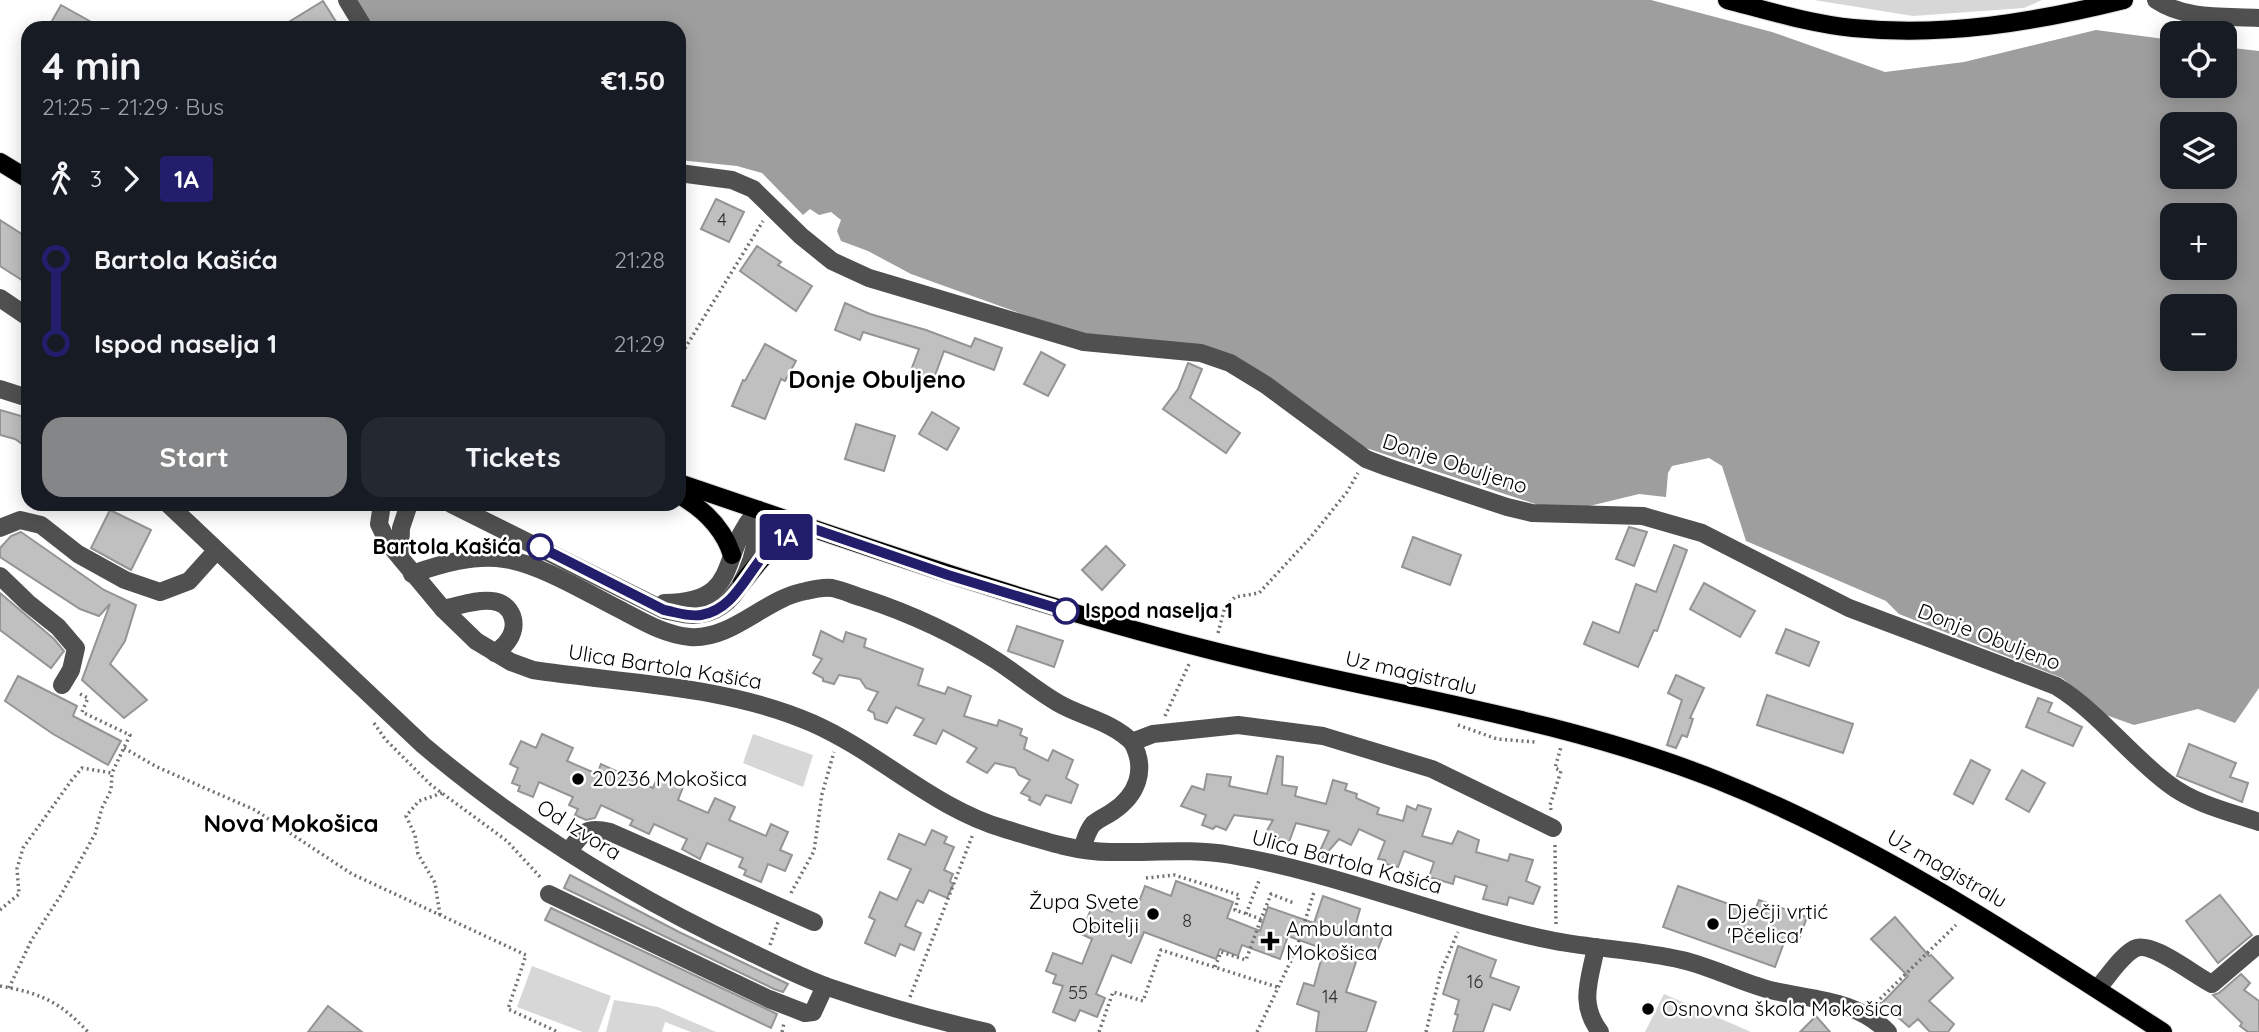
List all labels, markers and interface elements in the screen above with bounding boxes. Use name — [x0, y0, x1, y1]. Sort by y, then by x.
map controls — [2160, 21, 2237, 371]
button: locate — [2160, 21, 2237, 98]
text: 4 min — [42, 42, 142, 90]
text: €1.50 — [601, 64, 665, 97]
text: 21:25 – 21:29 · Bus — [42, 92, 224, 121]
button: layers — [2160, 112, 2237, 189]
icon: walk — [42, 160, 80, 198]
icon: forward — [112, 160, 150, 198]
text: 3 — [90, 164, 102, 193]
text: 1A — [174, 164, 199, 194]
button: + — [2160, 203, 2237, 280]
house number: 4 — [717, 208, 727, 231]
text: Bartola Kašića — [94, 243, 278, 276]
text: 21:28 — [614, 245, 665, 274]
button: − — [2160, 294, 2237, 371]
text: Ispod naselja 1 — [94, 327, 277, 360]
text: 21:29 — [614, 329, 665, 358]
district label: Donje Obuljeno — [788, 364, 966, 394]
button: Start — [42, 417, 347, 497]
button: Tickets — [361, 417, 665, 497]
street label: Donje Obuljeno — [1379, 427, 1531, 499]
line badge: 1A — [754, 514, 818, 560]
text: 1A — [774, 522, 798, 552]
place label: Bartola Kašića — [372, 533, 521, 559]
marker: Bartola Kašića — [527, 534, 553, 560]
place label: Ispod naselja 1 — [1085, 597, 1233, 623]
street label: Donje Obuljeno — [1914, 597, 2065, 675]
marker: Ispod naselja 1 — [1053, 598, 1079, 624]
street label: Ulica Bartola Kašića — [566, 638, 764, 694]
street label: Uz magistralu — [1343, 644, 1480, 700]
place label: 20236 Mokošica — [592, 765, 747, 791]
marker: 20236 Mokošica — [570, 771, 586, 787]
street label: Od Izvora — [533, 793, 626, 865]
district label: Nova Mokošica — [203, 808, 379, 838]
street label: Ulica Bartola Kašića — [1249, 823, 1445, 899]
street label: Uz magistralu — [1883, 823, 2012, 913]
place label: Župa Svete Obitelji — [1029, 888, 1139, 938]
place label: Dječji vrtić 'Pčelica' — [1727, 898, 1828, 948]
marker: Župa Svete Obitelji — [1145, 906, 1161, 922]
house number: 8 — [1182, 909, 1192, 932]
place label: Ambulanta Mokošica — [1286, 915, 1393, 965]
marker: Dječji vrtić 'Pčelica' — [1705, 916, 1721, 932]
marker: Ambulanta Mokošica — [1260, 931, 1280, 951]
house number: 16 — [1467, 970, 1483, 993]
house number: 55 — [1068, 981, 1088, 1004]
house number: 14 — [1322, 985, 1338, 1008]
place label: Osnovna škola Mokošica — [1662, 995, 1902, 1021]
marker: Osnovna škola Mokošica — [1640, 1001, 1656, 1017]

